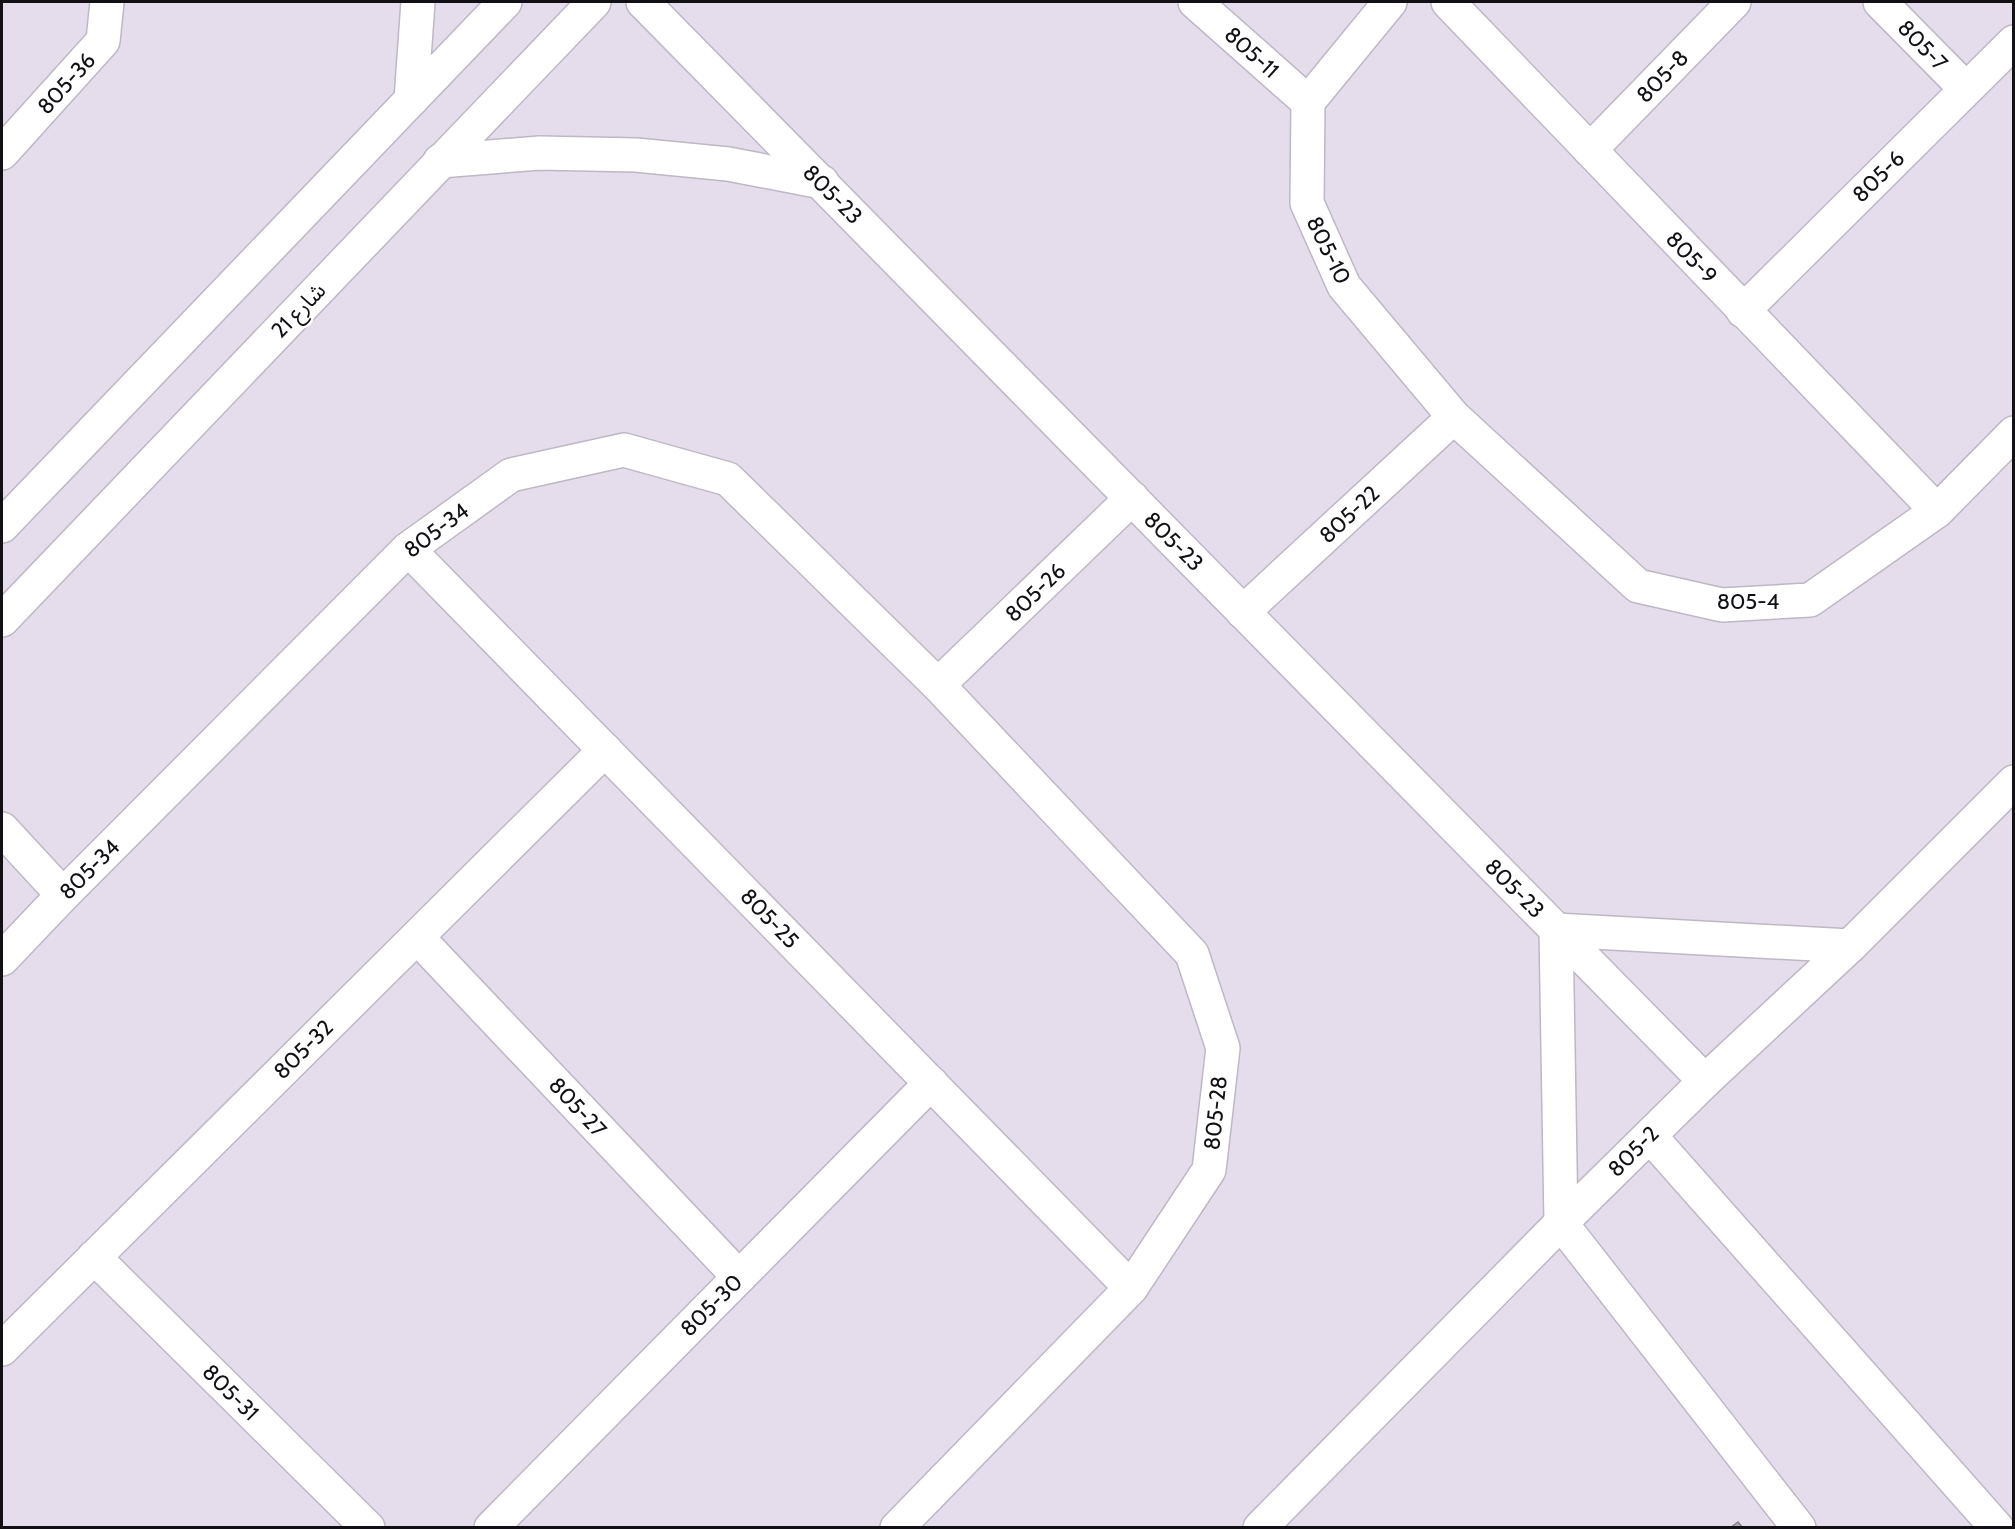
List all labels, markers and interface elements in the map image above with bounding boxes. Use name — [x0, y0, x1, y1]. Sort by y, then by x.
street label: 805-7 — [1892, 14, 1953, 76]
street label: 805-11 — [1219, 21, 1284, 84]
street label: 805-8 — [1631, 44, 1694, 108]
street label: 805-36 — [32, 47, 101, 120]
street label: 805-6 — [1847, 145, 1910, 208]
street label: 805-23 — [797, 159, 868, 230]
street label: 805-10 — [1301, 212, 1356, 289]
street label: 805-9 — [1660, 226, 1723, 289]
street label: شارع 21 — [266, 277, 333, 346]
street label: 805-22 — [1314, 480, 1385, 549]
street label: 805-34 — [399, 497, 474, 564]
street label: 805-23 — [1138, 506, 1209, 577]
street label: 805-26 — [1000, 557, 1071, 628]
street label: 805-4 — [1717, 588, 1780, 615]
street label: 805-34 — [54, 833, 125, 905]
street label: 805-23 — [1479, 853, 1550, 924]
street label: 805-25 — [735, 883, 805, 954]
street label: 805-32 — [268, 1014, 339, 1085]
street label: 805-27 — [543, 1072, 612, 1143]
street label: 805-28 — [1198, 1075, 1233, 1151]
street label: 805-2 — [1602, 1120, 1664, 1182]
street label: 805-30 — [675, 1269, 748, 1342]
street label: 805-31 — [197, 1359, 264, 1426]

